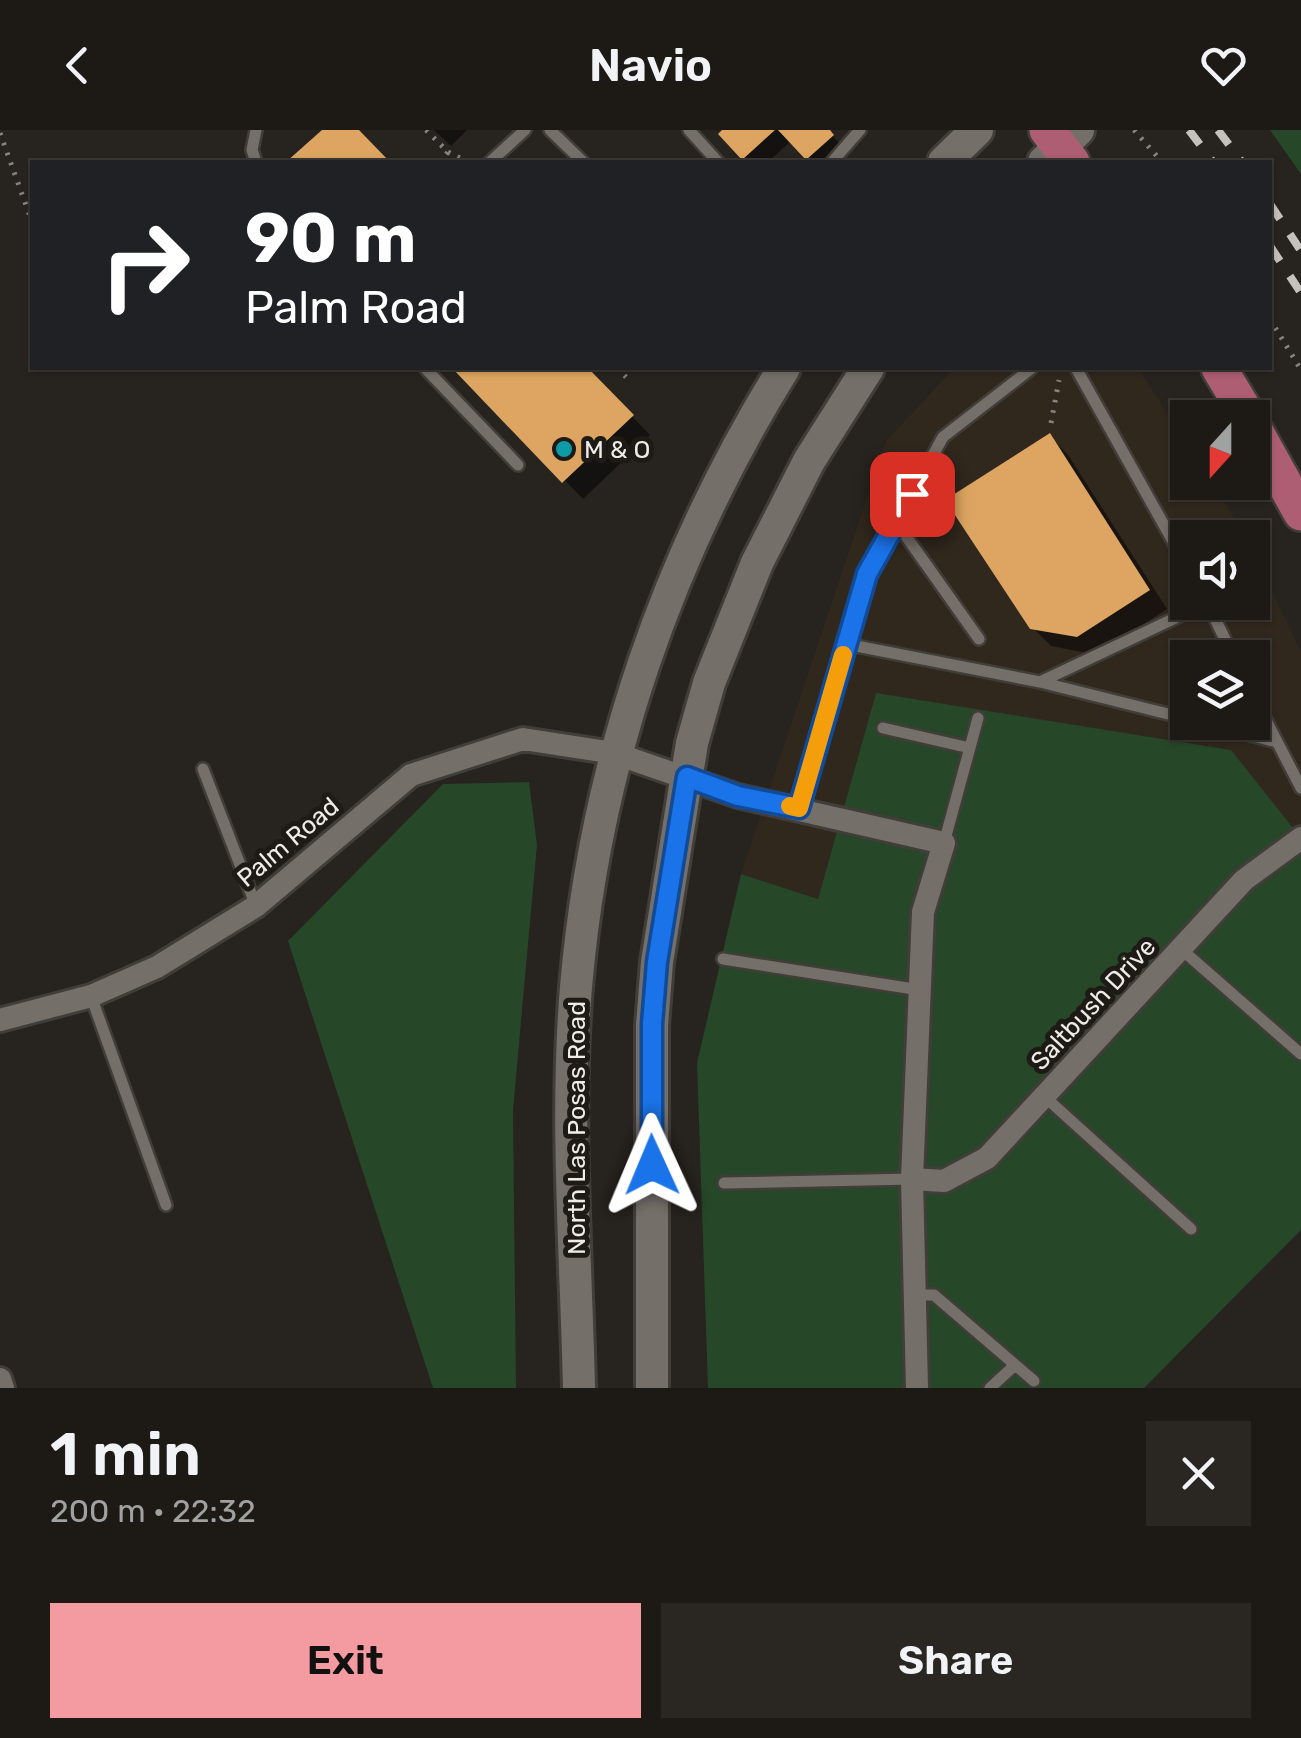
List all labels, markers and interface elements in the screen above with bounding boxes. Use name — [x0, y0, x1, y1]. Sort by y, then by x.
icon: back — [50, 38, 105, 93]
icon: heart — [1196, 38, 1251, 93]
text: Navio — [589, 39, 712, 92]
text: 90 m — [245, 197, 417, 280]
icon: right — [80, 200, 210, 330]
text: Palm Road — [245, 281, 467, 334]
north arrow — [1170, 400, 1270, 500]
map controls — [1170, 400, 1270, 740]
place label: M & O — [584, 435, 650, 464]
marker: M & O — [553, 438, 575, 460]
pin — [870, 452, 955, 537]
icon: arrive — [885, 467, 940, 522]
button: sound — [1170, 520, 1270, 620]
button: layers — [1170, 640, 1270, 740]
street label: Palm Road — [231, 791, 345, 893]
street label: Saltbush Drive — [1025, 932, 1161, 1076]
street label: North Las Posas Road — [562, 1001, 591, 1255]
position arrow — [600, 1113, 704, 1217]
text: 1 min — [50, 1419, 201, 1490]
button: close — [1146, 1421, 1251, 1526]
text: 200 m · 22:32 — [50, 1492, 256, 1530]
button: Exit — [50, 1603, 641, 1718]
button: Share — [661, 1603, 1251, 1718]

